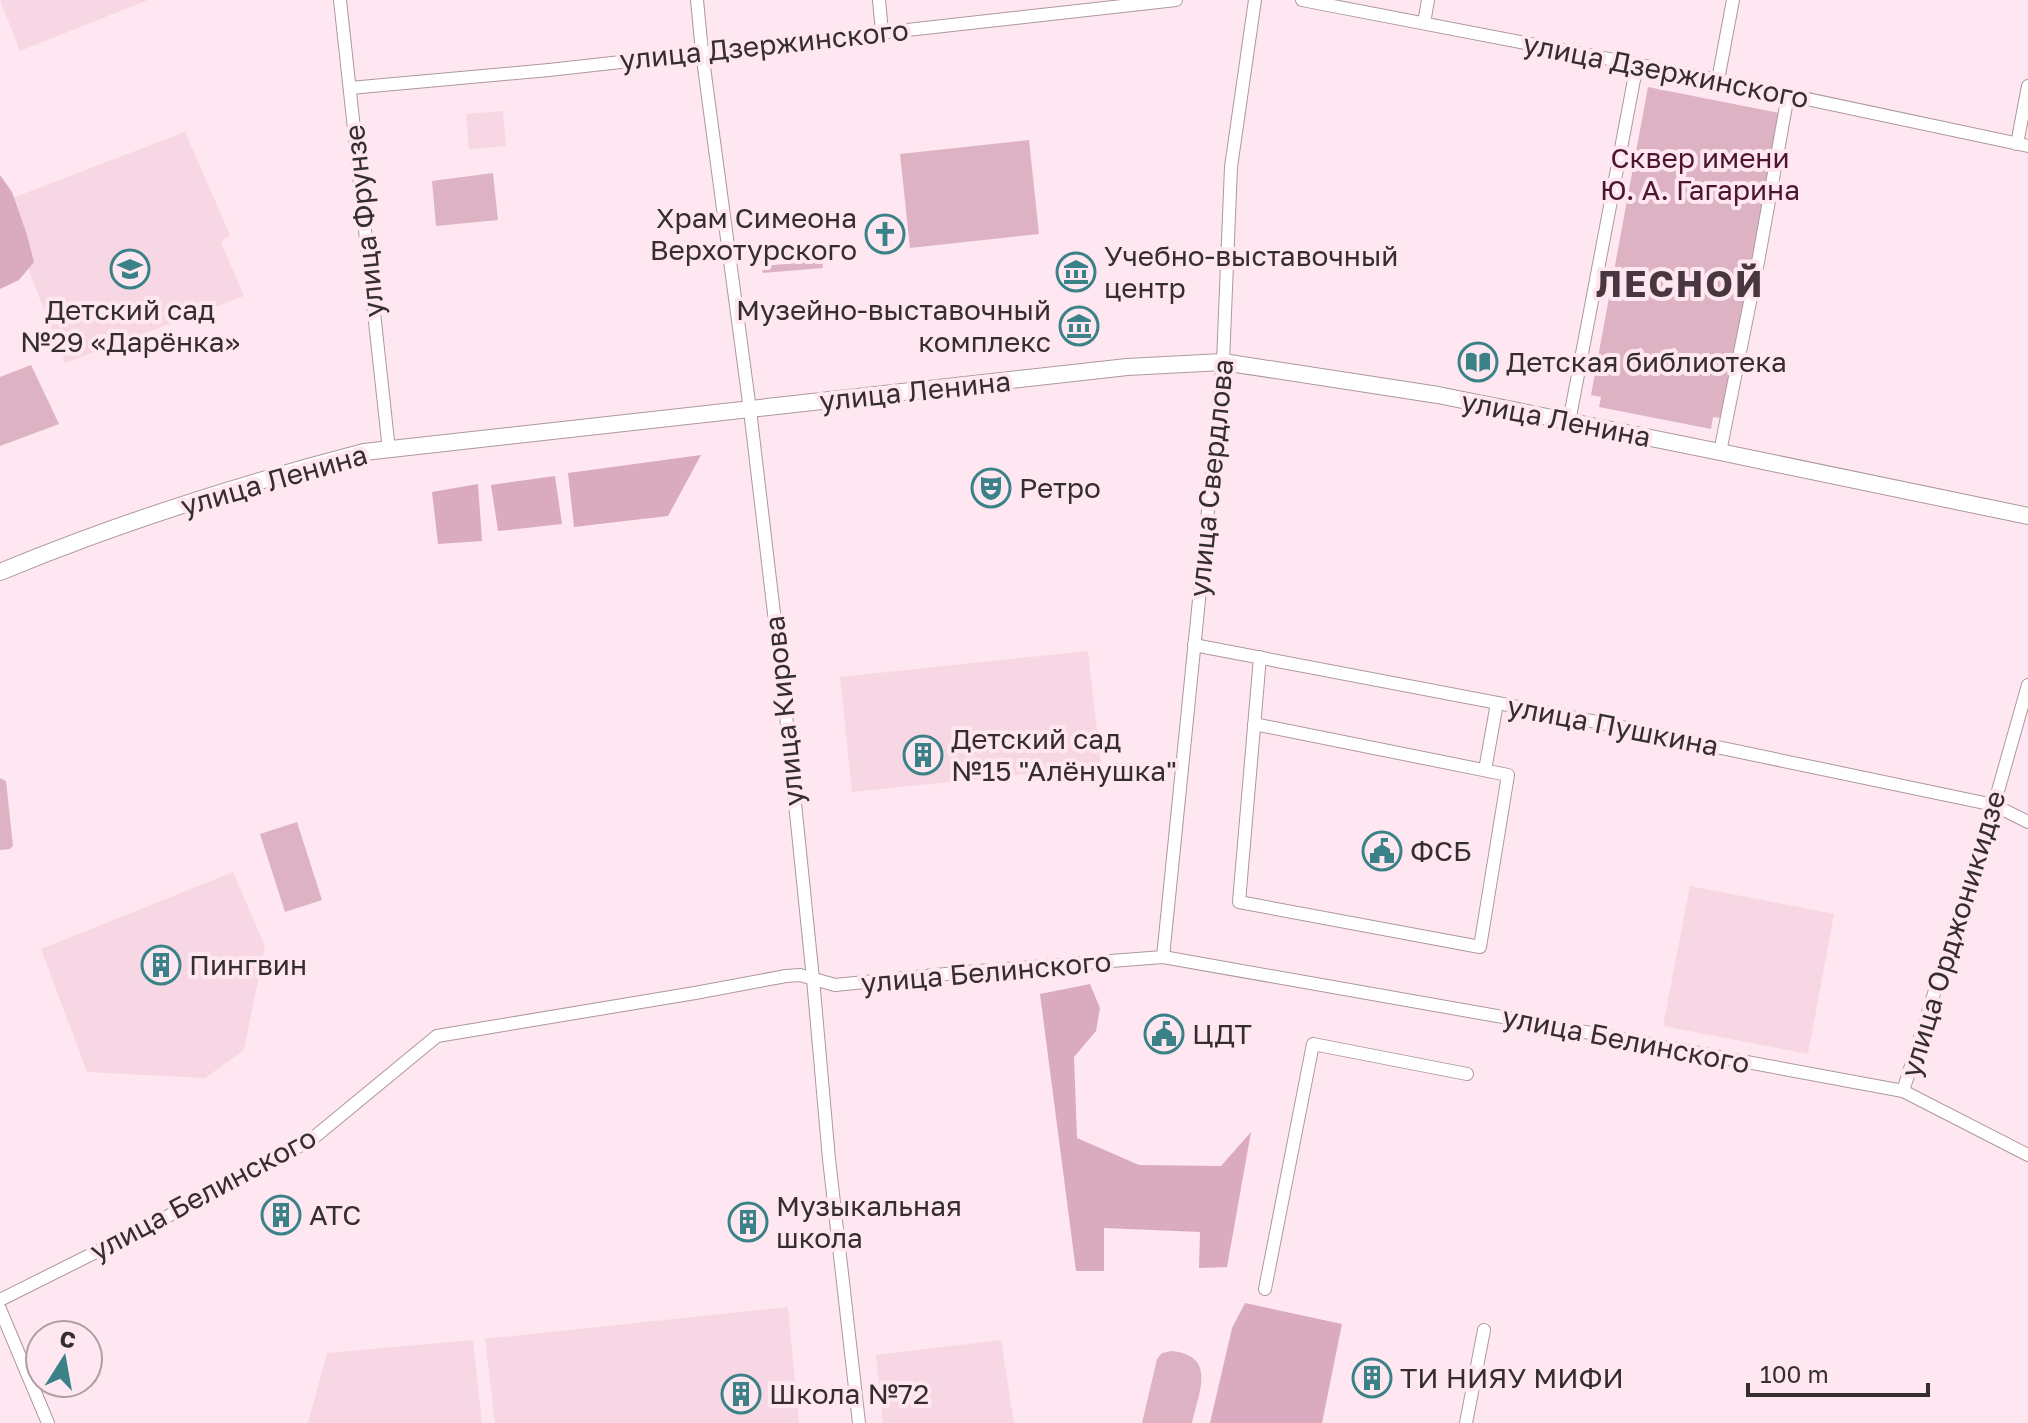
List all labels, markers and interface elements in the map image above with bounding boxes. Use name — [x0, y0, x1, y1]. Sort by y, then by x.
street label: улица Дзержинского — [618, 13, 910, 76]
street label: улица Дзержинского — [1520, 27, 1812, 114]
street label: улица Фрунзе — [337, 123, 390, 319]
park label: Сквер имени Ю. А. Гагарина — [1600, 141, 1800, 206]
place label: Храм Симеона Верхотурского — [650, 201, 857, 266]
church icon: Храм Симеона Верхотурского — [864, 213, 906, 255]
place label: Учебно-выставочный центр — [1104, 239, 1398, 304]
school or university icon: Детский сад №29 «Дарёнка» — [109, 248, 151, 290]
museum icon: Учебно-выставочный центр — [1055, 251, 1097, 293]
district label: ЛЕСНОЙ — [1596, 262, 1764, 305]
place label: Детский сад №29 «Дарёнка» — [20, 293, 240, 358]
place label: Музейно-выставочный комплекс — [736, 293, 1051, 358]
museum icon: Музейно-выставочный комплекс — [1058, 305, 1100, 347]
library icon: Детская библиотека — [1457, 341, 1499, 383]
place label: Детская библиотека — [1506, 345, 1787, 378]
street label: улица Свердлова — [1182, 357, 1239, 599]
street label: улица Ленина — [818, 364, 1012, 417]
street label: улица Ленина — [1459, 384, 1654, 453]
street label: улица Ленина — [177, 437, 371, 522]
theatre icon: Ретро — [970, 467, 1012, 509]
place label: Ретро — [1019, 471, 1101, 504]
street label: улица Кирова — [757, 614, 810, 808]
street label: улица Пушкина — [1505, 689, 1722, 762]
place label: Детский сад №15 "Алёнушка" — [951, 722, 1177, 787]
building icon: Детский сад №15 "Алёнушка" — [902, 734, 944, 776]
street label: улица Орджоникидзе — [1893, 787, 2012, 1081]
public building icon: ФСБ — [1361, 830, 1403, 872]
place label: ФСБ — [1410, 834, 1472, 867]
building icon: Пингвин — [140, 944, 182, 986]
street label: улица Белинского — [859, 944, 1113, 999]
place label: Пингвин — [189, 948, 307, 981]
street label: улица Белинского — [1500, 999, 1753, 1080]
public building icon: ЦДТ — [1143, 1013, 1185, 1055]
place label: ЦДТ — [1192, 1017, 1252, 1050]
street label: улица Белинского — [84, 1120, 321, 1267]
place label: Музыкальная школа — [776, 1189, 962, 1254]
building icon: АТС — [260, 1194, 302, 1236]
place label: АТС — [309, 1198, 361, 1231]
building icon: Музыкальная школа — [727, 1201, 769, 1243]
north arrow — [24, 1319, 104, 1399]
text: С — [58, 1324, 78, 1354]
scale bar — [1748, 1347, 1928, 1397]
building icon: ТИ НИЯУ МИФИ — [1351, 1357, 1393, 1399]
text: 100 m — [1760, 1359, 1829, 1388]
place label: ТИ НИЯУ МИФИ — [1400, 1361, 1624, 1394]
building icon: Школа №72 — [720, 1373, 762, 1415]
place label: Школа №72 — [769, 1377, 929, 1410]

